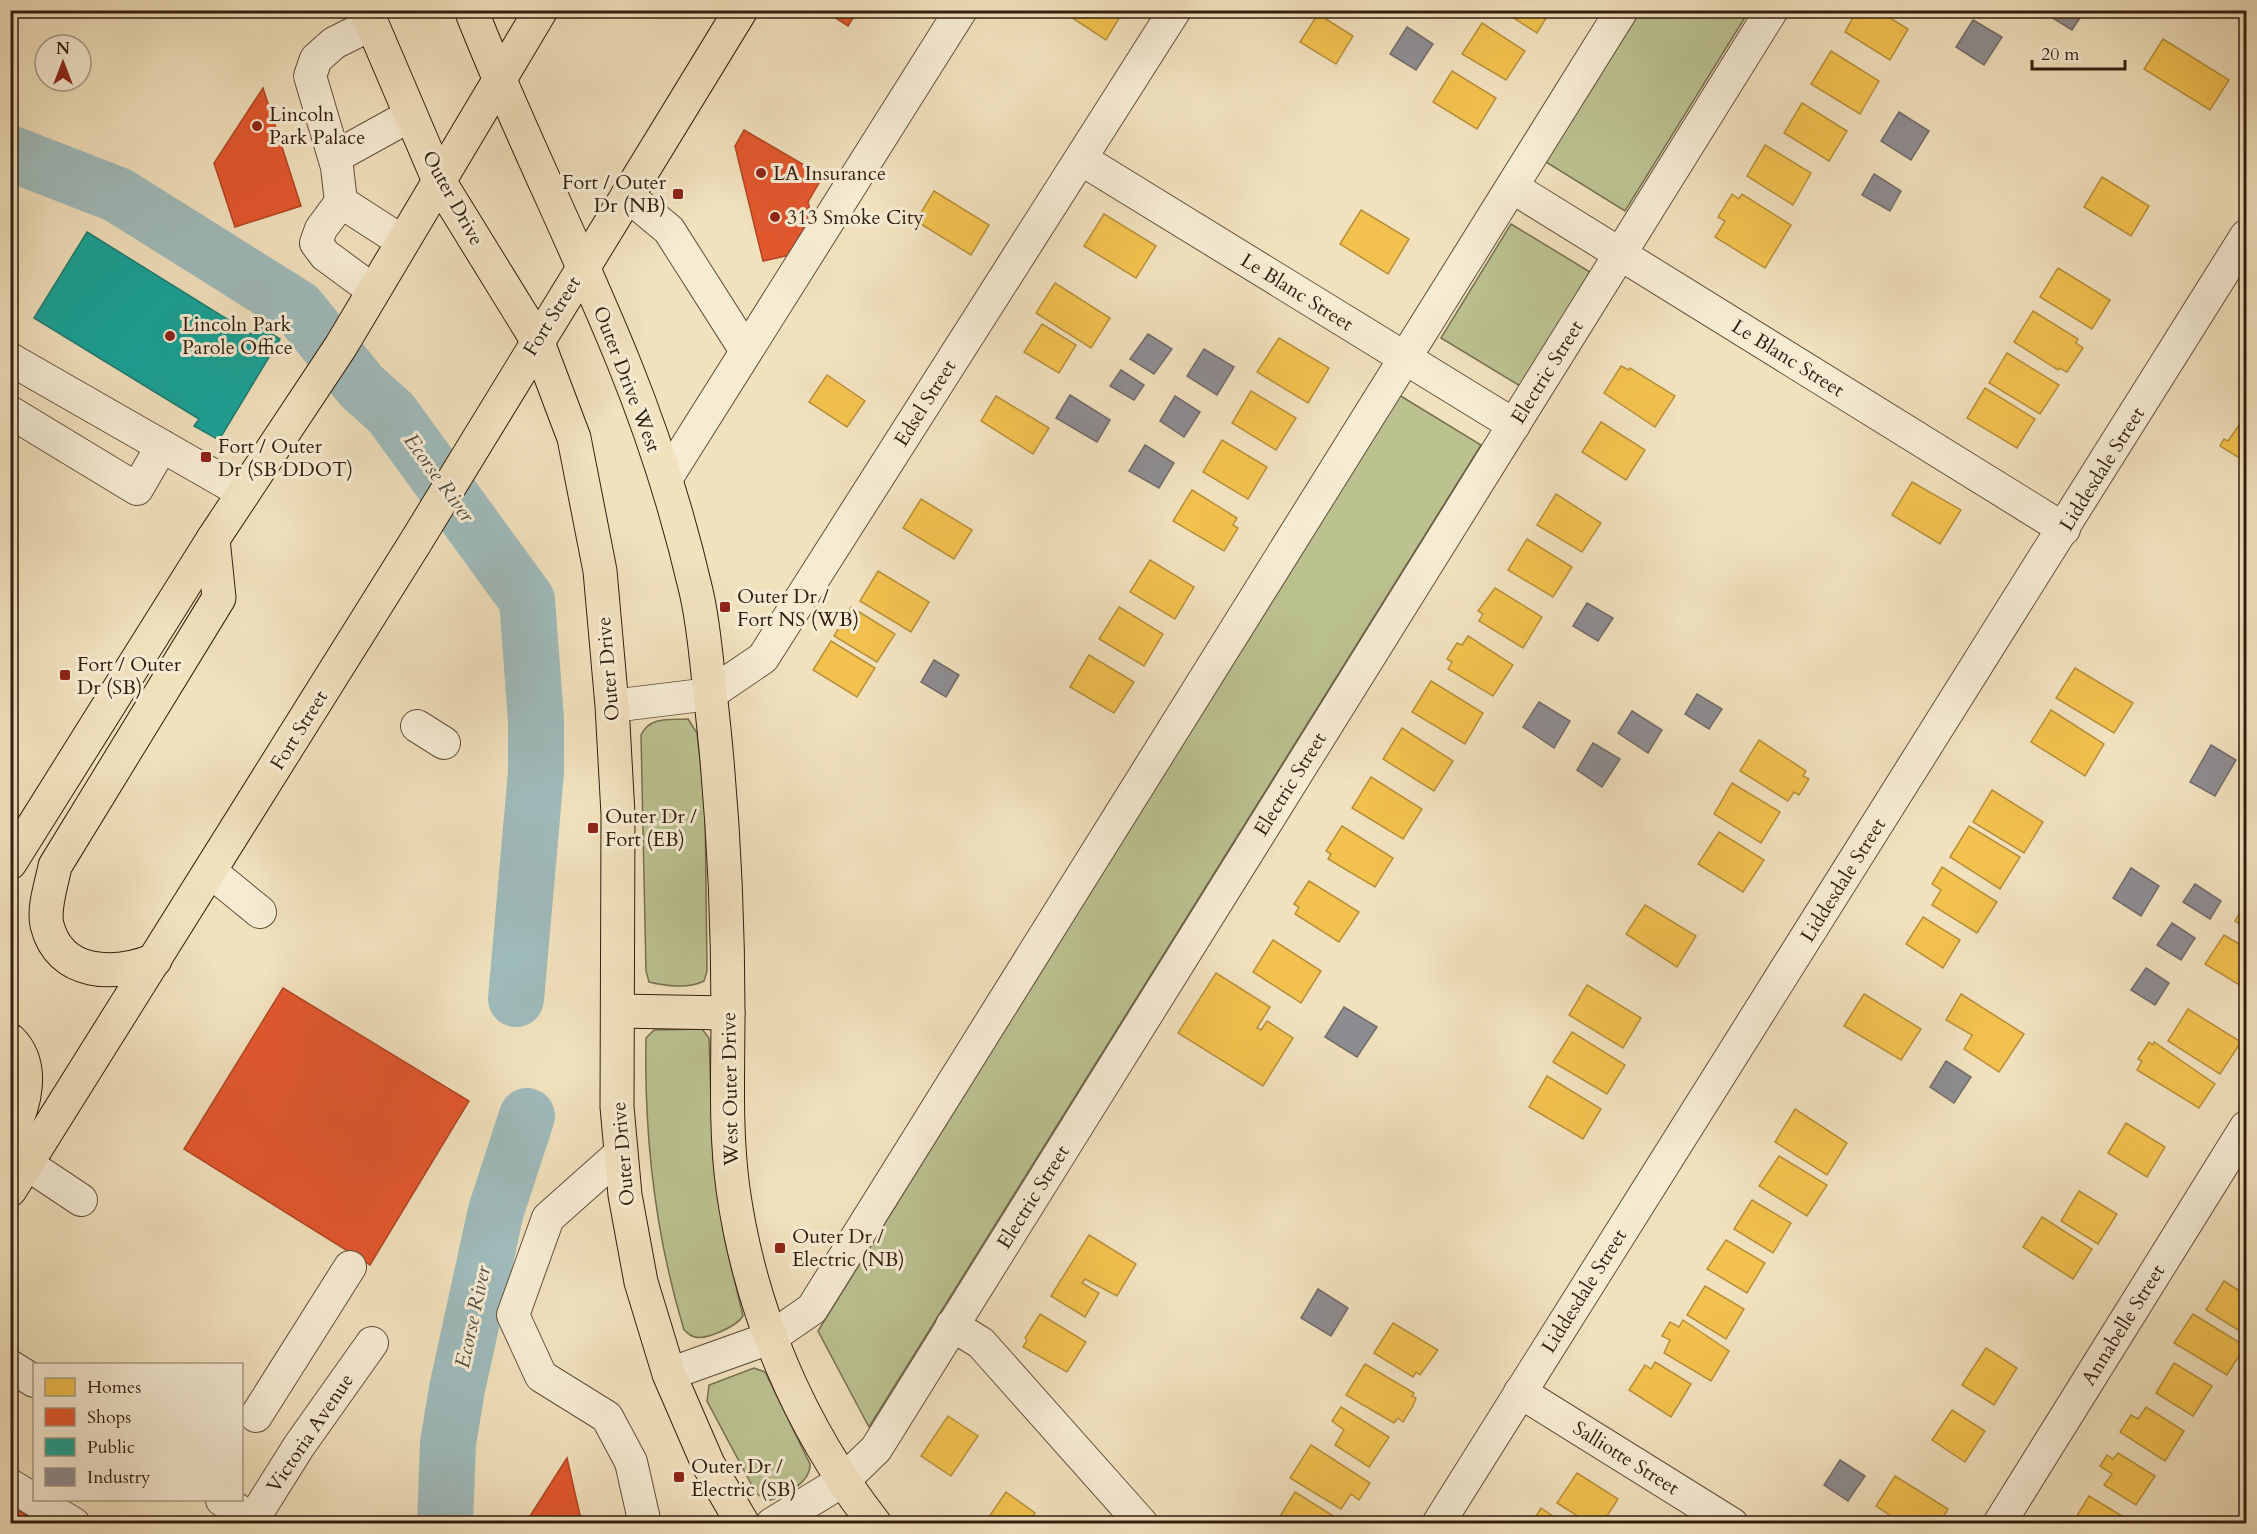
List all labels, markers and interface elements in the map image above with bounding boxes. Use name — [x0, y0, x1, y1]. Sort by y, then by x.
north arrow — [33, 33, 93, 93]
scale bar — [2032, 33, 2125, 71]
text: N — [56, 38, 70, 60]
text: 20 m — [2041, 42, 2080, 67]
place label: Lincoln Park Palace — [269, 101, 365, 151]
marker: Lincoln Park Palace — [250, 119, 264, 133]
street label: Outer Drive — [416, 146, 490, 250]
place label: LA Insurance — [773, 160, 886, 187]
marker: LA Insurance — [754, 166, 768, 180]
place label: Fort / Outer Dr (NB) — [562, 169, 667, 219]
marker: Fort / Outer Dr (NB) — [671, 187, 685, 201]
place label: 313 Smoke City — [787, 204, 924, 231]
marker: 313 Smoke City — [768, 210, 782, 224]
street label: Le Blanc Street — [1236, 247, 1359, 338]
street label: Fort Street — [517, 270, 587, 361]
street label: Outer Drive West — [587, 302, 667, 456]
place label: Lincoln Park Parole Office — [182, 311, 293, 361]
street label: Le Blanc Street — [1727, 313, 1850, 404]
street label: Electric Street — [1504, 314, 1590, 429]
marker: Lincoln Park Parole Office — [163, 329, 177, 343]
street label: Edsel Street — [888, 354, 963, 451]
street label: Liddesdale Street — [2053, 401, 2151, 536]
water label: Ecorse River — [397, 428, 482, 529]
place label: Fort / Outer Dr (SB DDOT) — [218, 433, 353, 483]
marker: Fort / Outer Dr (SB DDOT) — [199, 450, 213, 464]
place label: Outer Dr / Fort NS (WB) — [737, 583, 859, 633]
marker: Outer Dr / Fort NS (WB) — [718, 600, 732, 614]
street label: Outer Drive — [590, 616, 626, 722]
place label: Fort / Outer Dr (SB) — [77, 651, 182, 701]
marker: Fort / Outer Dr (SB) — [58, 668, 72, 682]
street label: Fort Street — [264, 684, 334, 775]
street label: Electric Street — [1247, 726, 1333, 841]
place label: Outer Dr / Fort (EB) — [605, 803, 697, 853]
street label: Liddesdale Street — [1794, 812, 1892, 947]
marker: Outer Dr / Fort (EB) — [586, 821, 600, 835]
street label: West Outer Drive — [715, 1012, 745, 1167]
street label: Outer Drive — [605, 1101, 641, 1207]
street label: Electric Street — [990, 1139, 1076, 1254]
place label: Outer Dr / Electric (NB) — [792, 1223, 905, 1273]
street label: Liddesdale Street — [1535, 1223, 1633, 1358]
marker: Outer Dr / Electric (NB) — [773, 1241, 787, 1255]
street label: Annabelle Street — [2075, 1259, 2171, 1391]
water label: Ecorse River — [448, 1262, 498, 1371]
legend — [33, 1363, 243, 1501]
street label: Victoria Avenue — [260, 1368, 360, 1498]
text: Homes — [87, 1375, 141, 1400]
text: Shops — [87, 1405, 131, 1430]
street label: Salliotte Street — [1568, 1415, 1685, 1502]
text: Public — [87, 1435, 135, 1460]
place label: Outer Dr / Electric (SB) — [691, 1453, 797, 1503]
text: Industry — [87, 1465, 151, 1490]
marker: Outer Dr / Electric (SB) — [672, 1470, 686, 1484]

